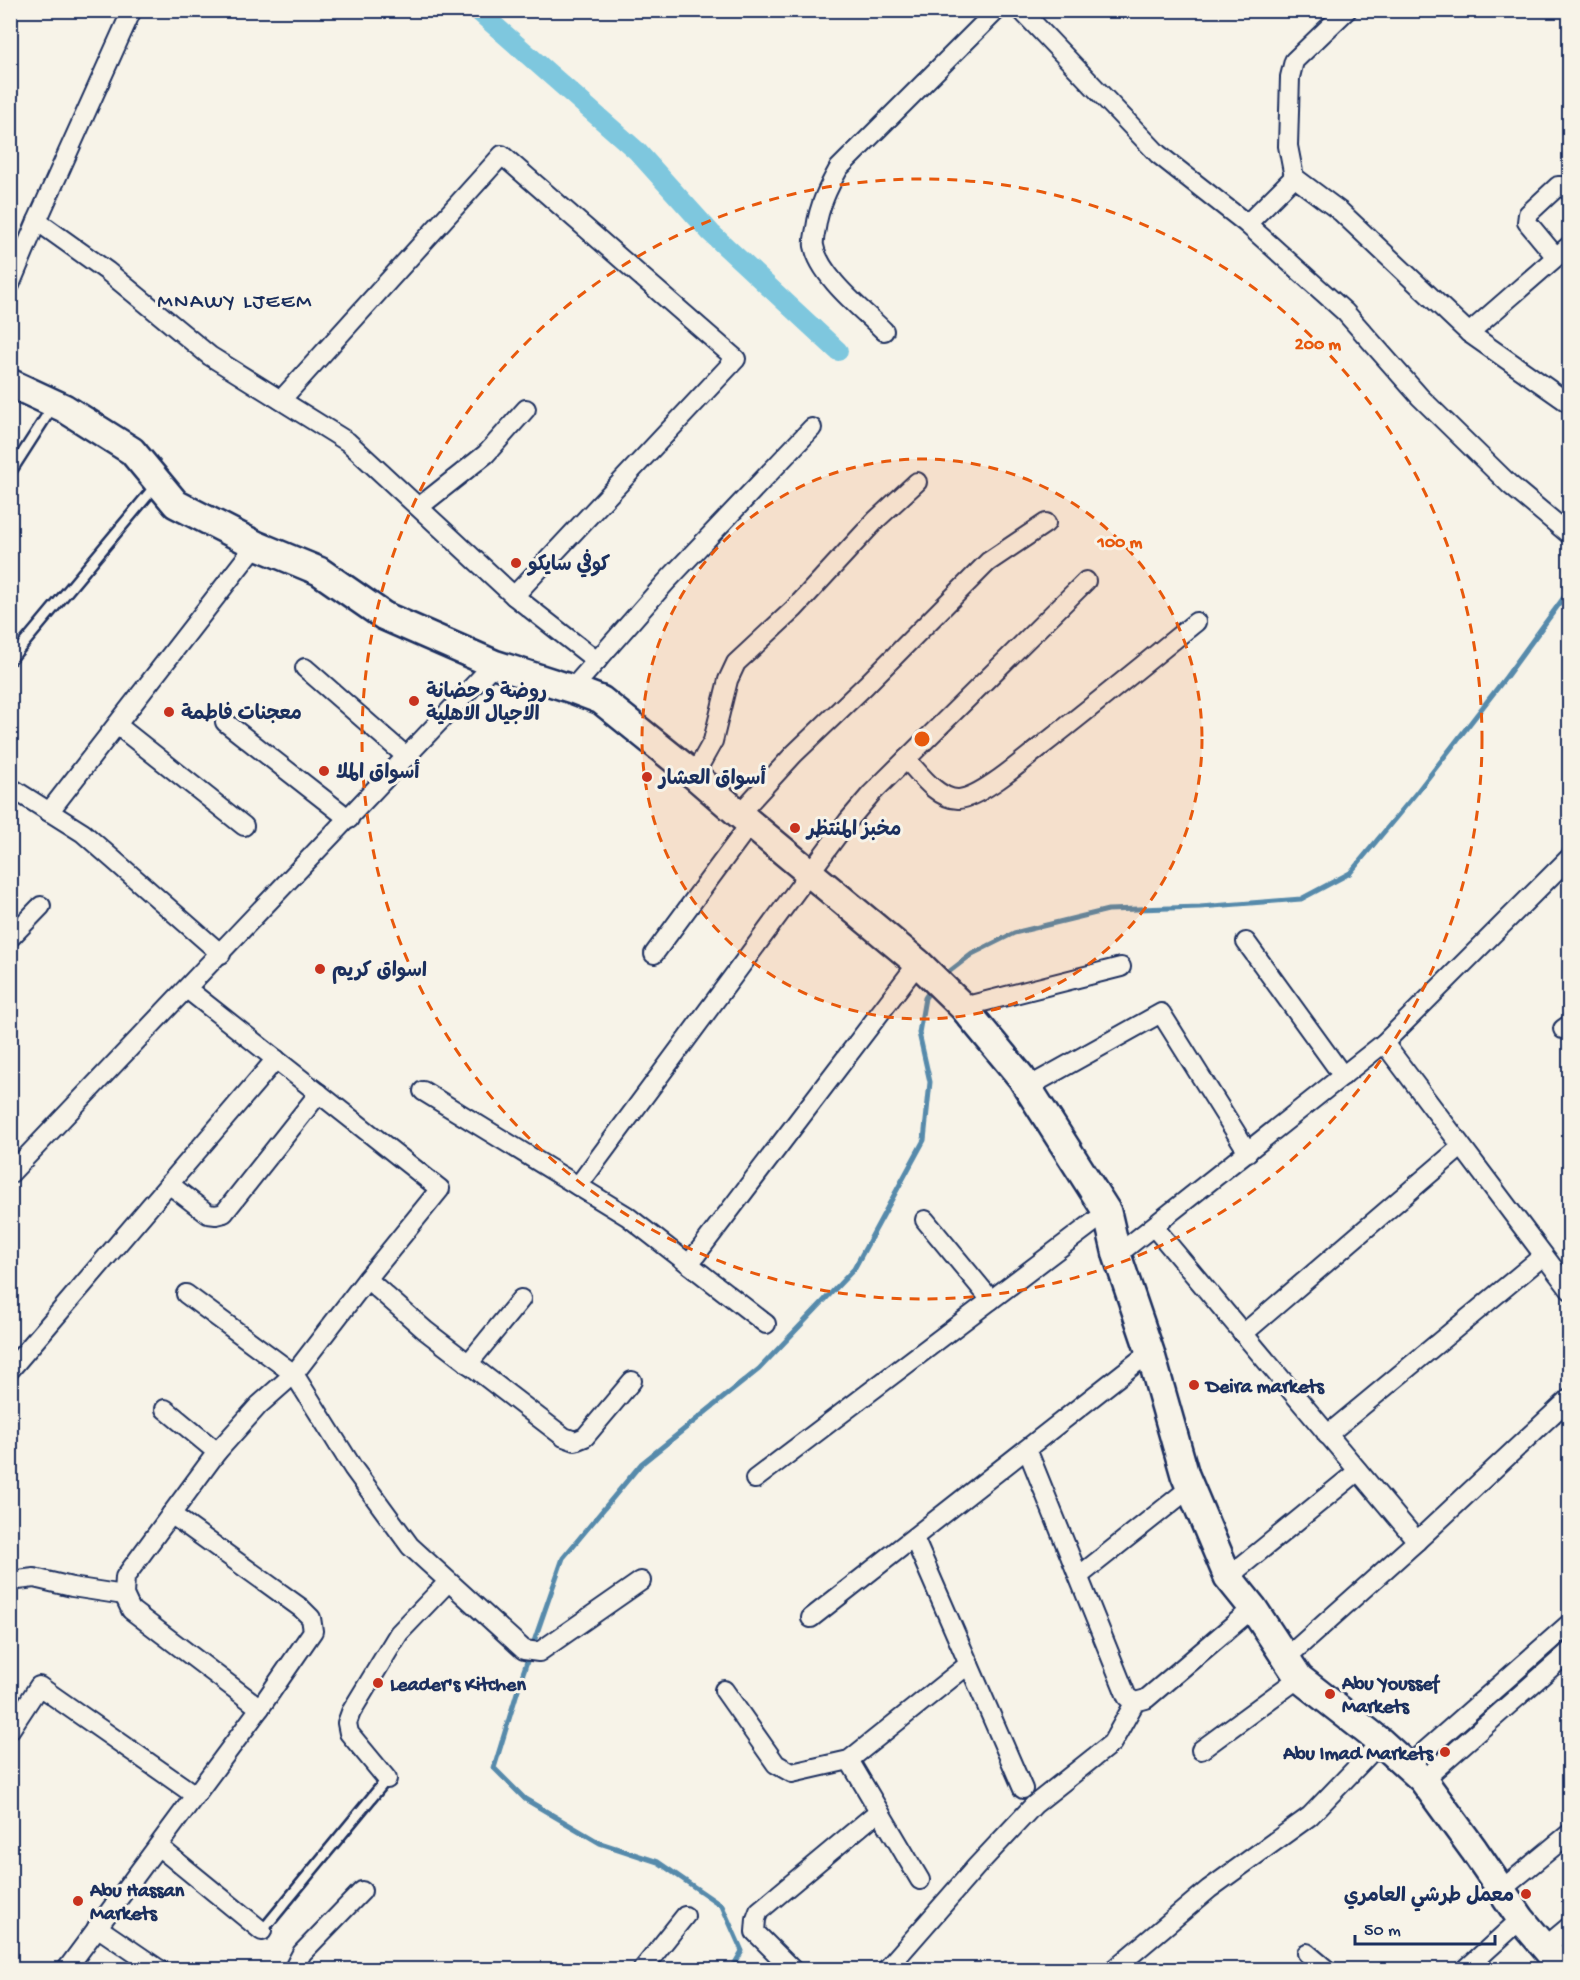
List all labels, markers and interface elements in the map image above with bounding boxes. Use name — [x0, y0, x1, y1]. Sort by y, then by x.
district label: MNAWY LJEEM — [157, 290, 313, 316]
text: 200 m — [1295, 335, 1341, 356]
text: 100 m — [1097, 533, 1143, 554]
place label: كوفي سايكو — [526, 549, 610, 578]
marker: كوفي سايكو — [509, 556, 523, 570]
place label: روضة و حضانة الاجيال الاهلية — [426, 681, 547, 728]
marker: روضة و حضانة الاجيال الاهلية — [407, 694, 421, 708]
place label: معجنات فاطمة — [181, 701, 302, 727]
marker: معجنات فاطمة — [162, 705, 176, 719]
centre of rings — [912, 729, 932, 749]
place label: أسواق الملا — [336, 759, 420, 786]
marker: أسواق الملا — [317, 764, 331, 778]
place label: أسواق العشار — [657, 765, 766, 792]
marker: أسواق العشار — [640, 770, 654, 784]
place label: مخبز المنتظر — [805, 819, 901, 843]
marker: مخبز المنتظر — [788, 821, 802, 835]
place label: اسواق كريم — [332, 960, 427, 984]
marker: اسواق كريم — [313, 962, 327, 976]
place label: Deira markets — [1204, 1377, 1325, 1400]
marker: Deira markets — [1187, 1378, 1201, 1392]
place label: Abu Youssef Markets — [1341, 1674, 1441, 1720]
place label: Leader's Kitchen — [390, 1675, 526, 1698]
marker: Leader's Kitchen — [371, 1676, 385, 1690]
marker: Abu Youssef Markets — [1323, 1687, 1337, 1701]
place label: Abu Imad Markets — [1282, 1744, 1435, 1767]
marker: Abu Imad Markets — [1438, 1745, 1452, 1759]
place label: Abu Hassan Markets — [89, 1881, 185, 1927]
place label: معمل طرشي العامري — [1344, 1885, 1514, 1912]
marker: معمل طرشي العامري — [1519, 1887, 1533, 1901]
marker: Abu Hassan Markets — [71, 1894, 85, 1908]
scale bar — [1355, 1908, 1494, 1946]
text: 50 m — [1364, 1921, 1401, 1942]

